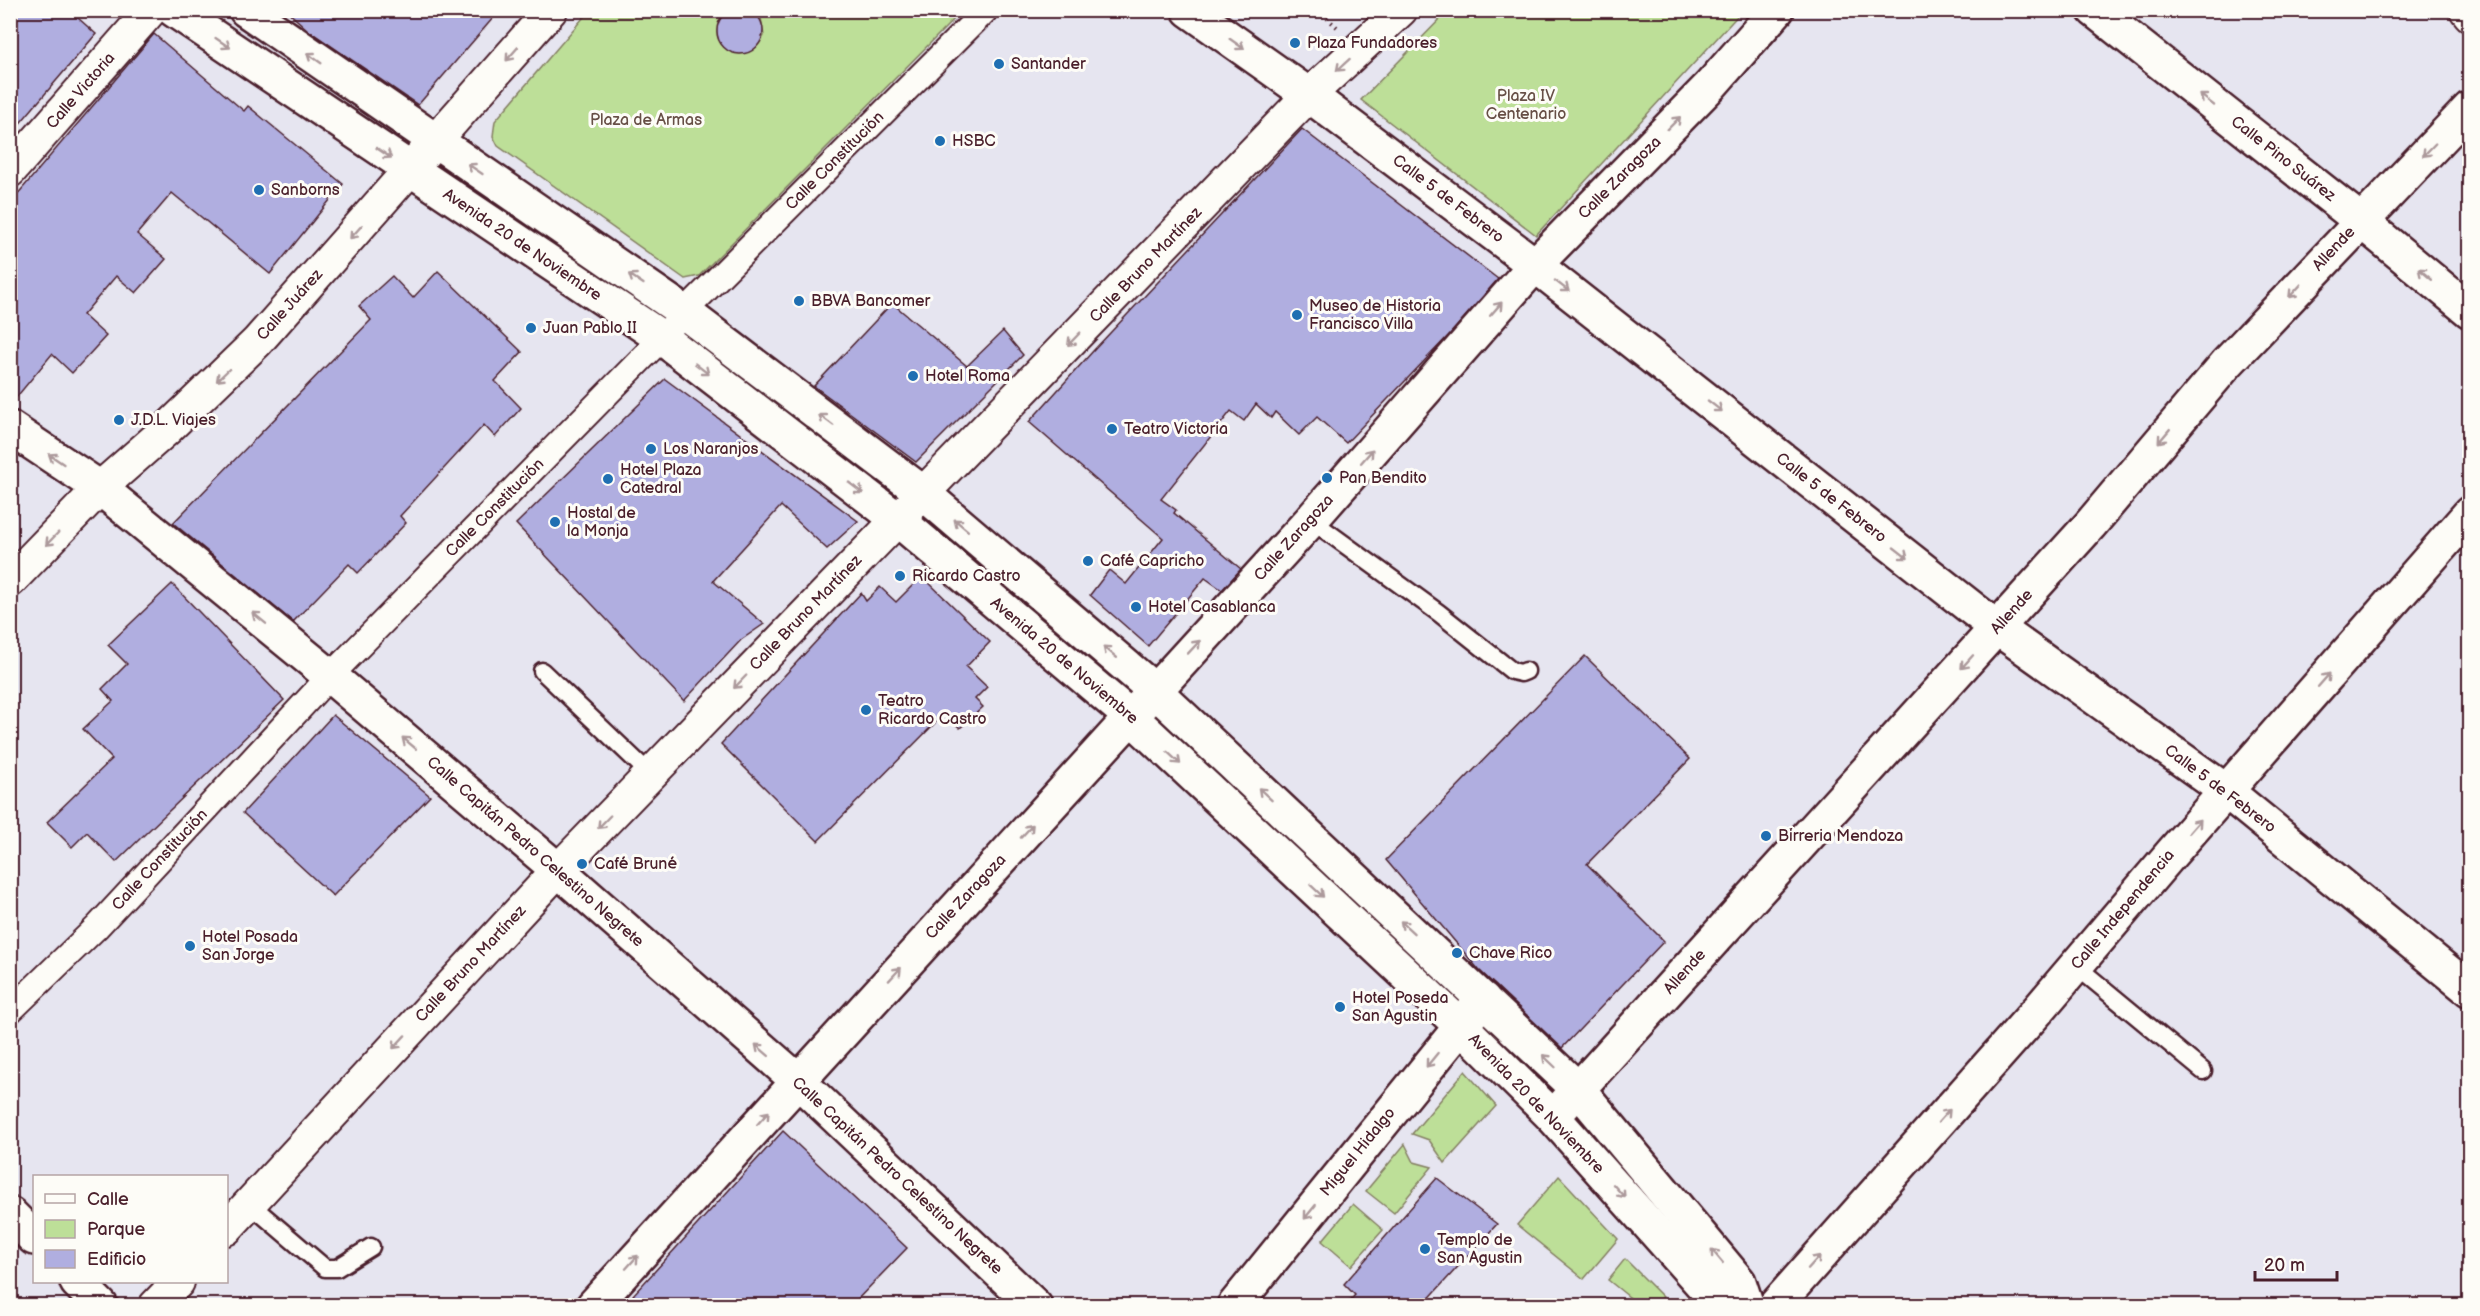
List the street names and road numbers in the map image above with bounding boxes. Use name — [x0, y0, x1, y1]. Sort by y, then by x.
street label: Calle Victoria — [43, 49, 119, 133]
street label: Calle Constitución — [782, 108, 888, 214]
street label: Calle Pino Suárez — [2227, 112, 2339, 206]
street label: Calle Zaragoza — [1575, 133, 1665, 223]
street label: Calle 5 de Febrero — [1388, 151, 1508, 247]
street label: Avenida 20 de Noviembre — [439, 185, 605, 305]
street label: Calle Bruno Martínez — [1086, 203, 1206, 327]
street label: Allende — [2309, 222, 2360, 275]
street label: Calle Juárez — [253, 265, 327, 345]
street label: Calle 5 de Febrero — [1772, 449, 1890, 547]
street label: Calle Constitución — [442, 455, 548, 561]
street label: Calle Zaragoza — [1250, 491, 1338, 585]
street label: Calle Bruno Martínez — [746, 551, 866, 675]
street label: Allende — [1987, 585, 2037, 638]
street label: Avenida 20 de Noviembre — [986, 594, 1142, 729]
street label: Calle 5 de Febrero — [2160, 741, 2280, 837]
street label: Calle Capitán Pedro Celestino Negrete — [423, 753, 648, 952]
street label: Calle Constitución — [108, 805, 212, 915]
street label: Calle Independencia — [2067, 846, 2179, 974]
street label: Calle Zaragoza — [922, 851, 1010, 943]
street label: Calle Bruno Martínez — [412, 901, 530, 1026]
street label: Allende — [1660, 945, 1710, 998]
street label: Avenida 20 de Noviembre — [1464, 1030, 1608, 1178]
street label: Calle Capitán Pedro Celestino Negrete — [788, 1073, 1007, 1279]
street label: Miguel Hidalgo — [1316, 1104, 1400, 1200]

